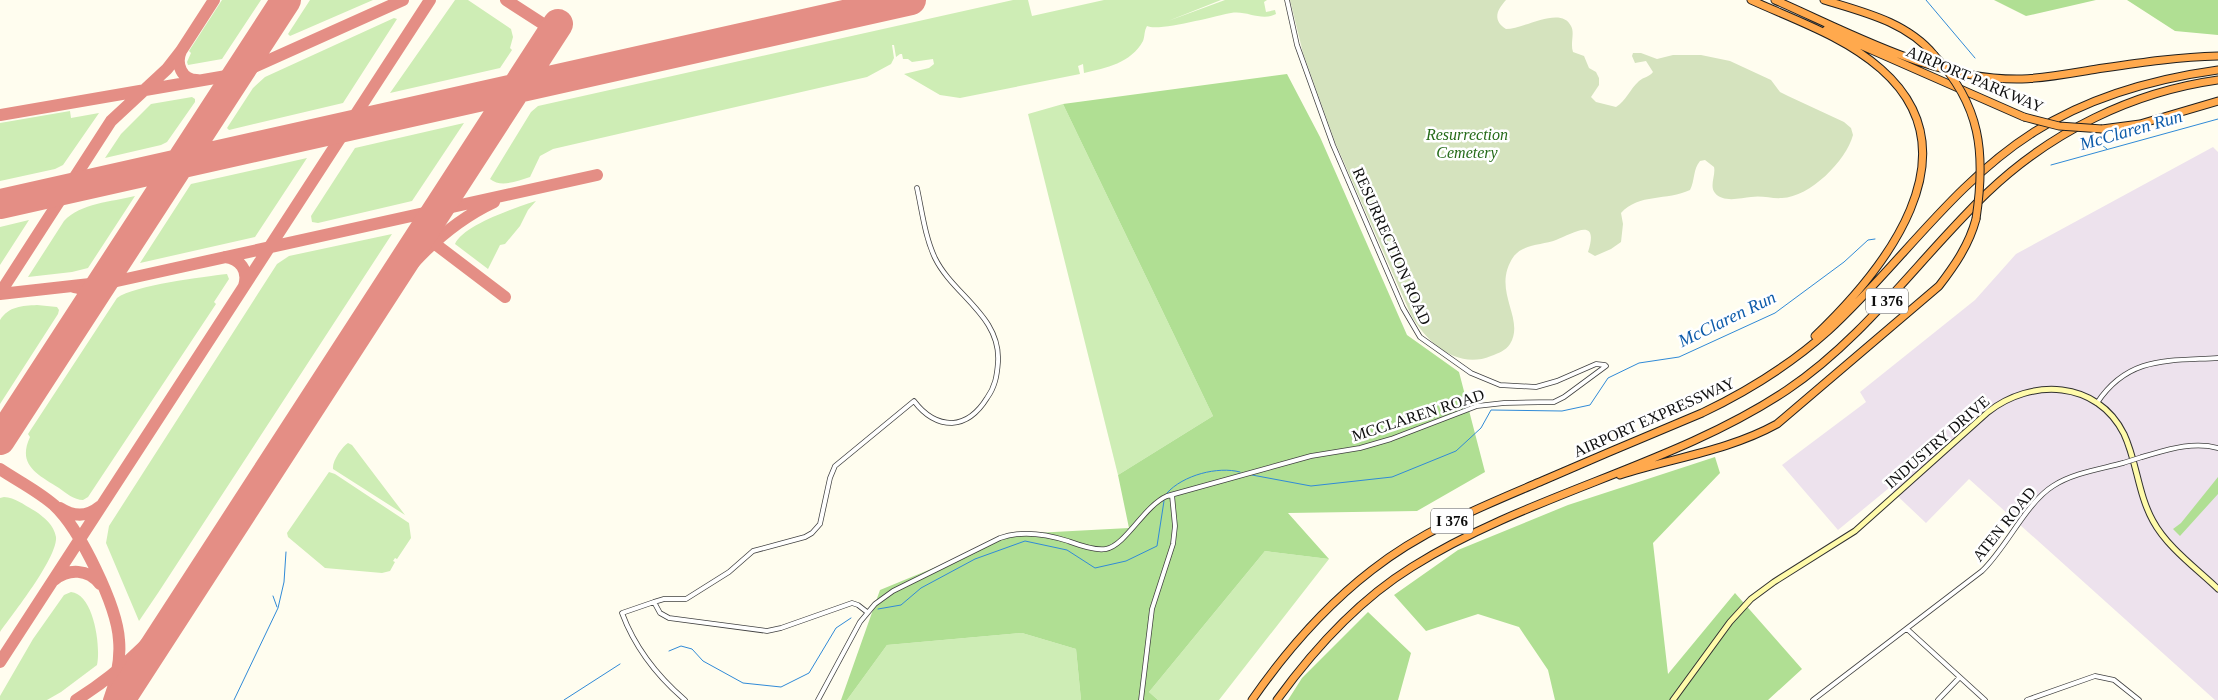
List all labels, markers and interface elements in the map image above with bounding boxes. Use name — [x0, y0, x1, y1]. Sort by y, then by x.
street label: AIRPORT PARKWAY — [1904, 42, 2047, 116]
water label: McClaren Run — [2076, 106, 2185, 154]
park label: Resurrection Cemetery — [1425, 126, 1508, 162]
street label: RESURRECTION ROAD — [1350, 165, 1434, 327]
water label: McClaren Run — [1674, 287, 1779, 352]
road number: I 376 — [1866, 288, 1908, 314]
street label: AIRPORT EXPRESSWAY — [1571, 374, 1738, 460]
street label: MCCLAREN ROAD — [1350, 386, 1486, 444]
street label: INDUSTRY DRIVE — [1882, 392, 1992, 492]
street label: ATEN ROAD — [1969, 484, 2039, 564]
road number: I 376 — [1431, 508, 1473, 534]

